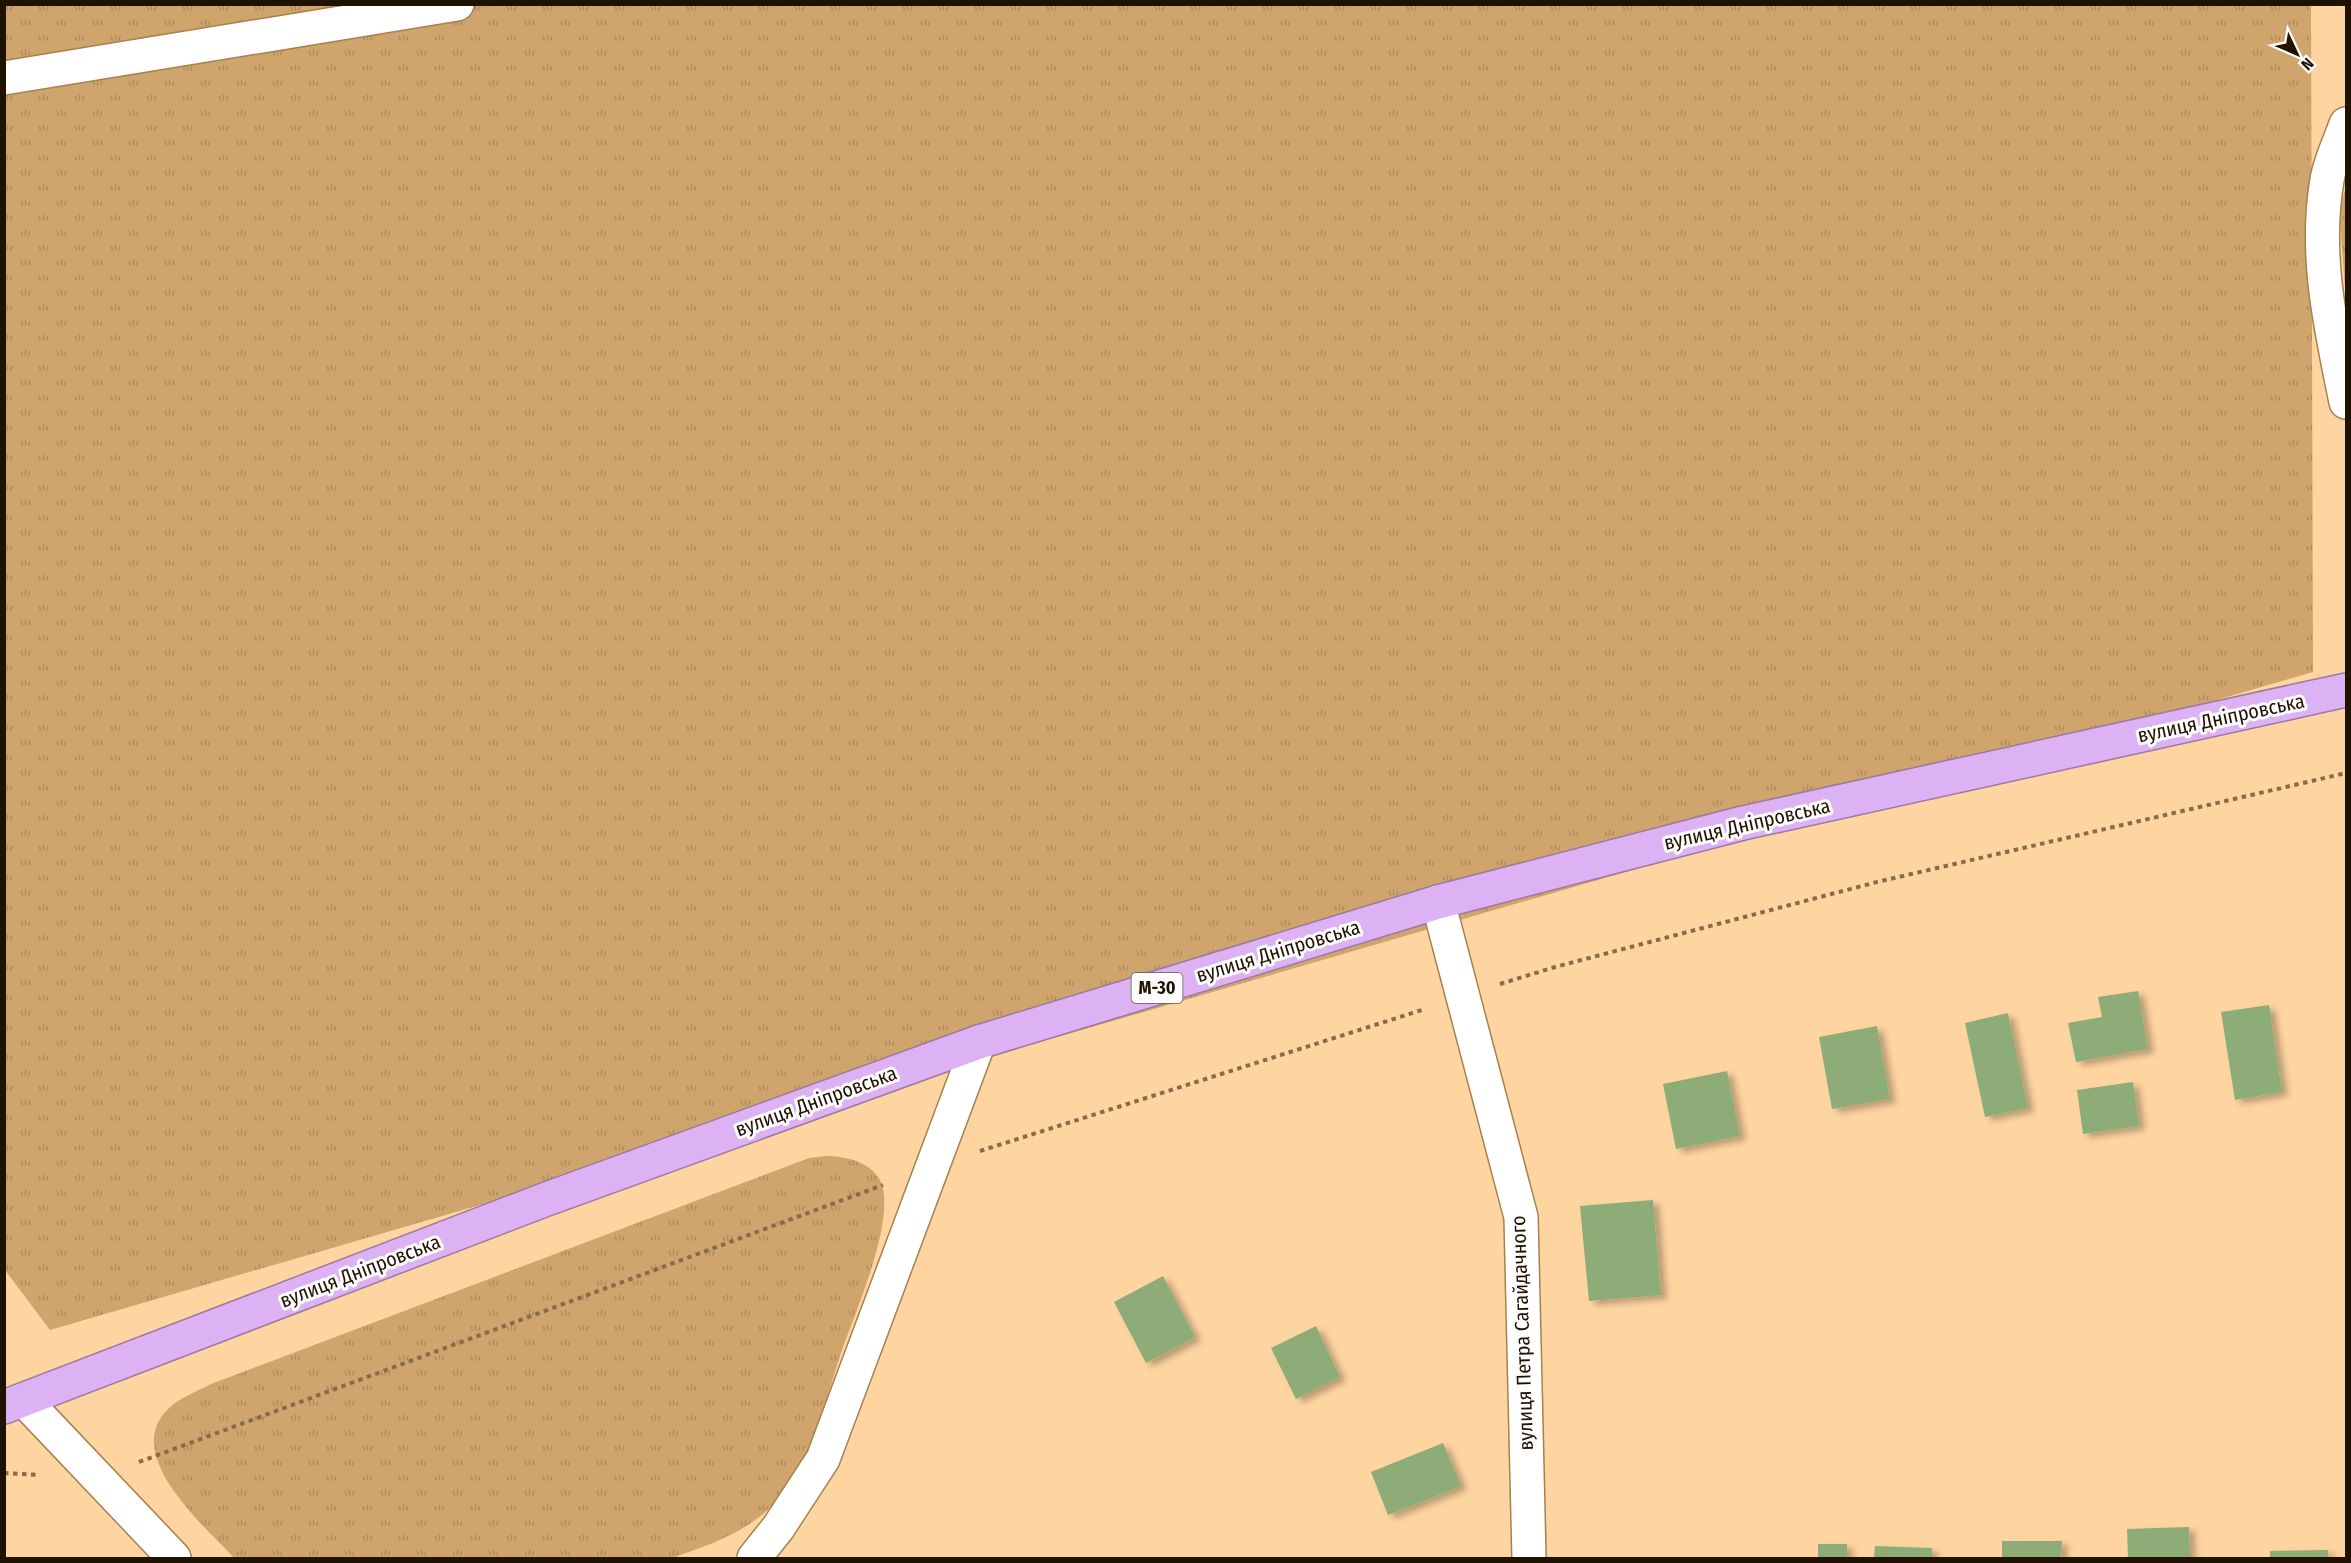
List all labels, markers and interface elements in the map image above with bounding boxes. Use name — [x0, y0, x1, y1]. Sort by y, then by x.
north arrow — [2267, 24, 2327, 84]
text: N — [2297, 54, 2318, 74]
street label: вулиця Дніпровська — [2135, 689, 2307, 747]
street label: вулиця Дніпровська — [1661, 793, 1833, 855]
street label: вулиця Дніпровська — [1193, 915, 1363, 987]
road number: М-30 — [1132, 973, 1182, 1003]
street label: вулиця Дніпровська — [732, 1061, 900, 1141]
street label: вулиця Петра Сагайдачного — [1506, 1215, 1538, 1451]
street label: вулиця Дніпровська — [276, 1229, 444, 1313]

